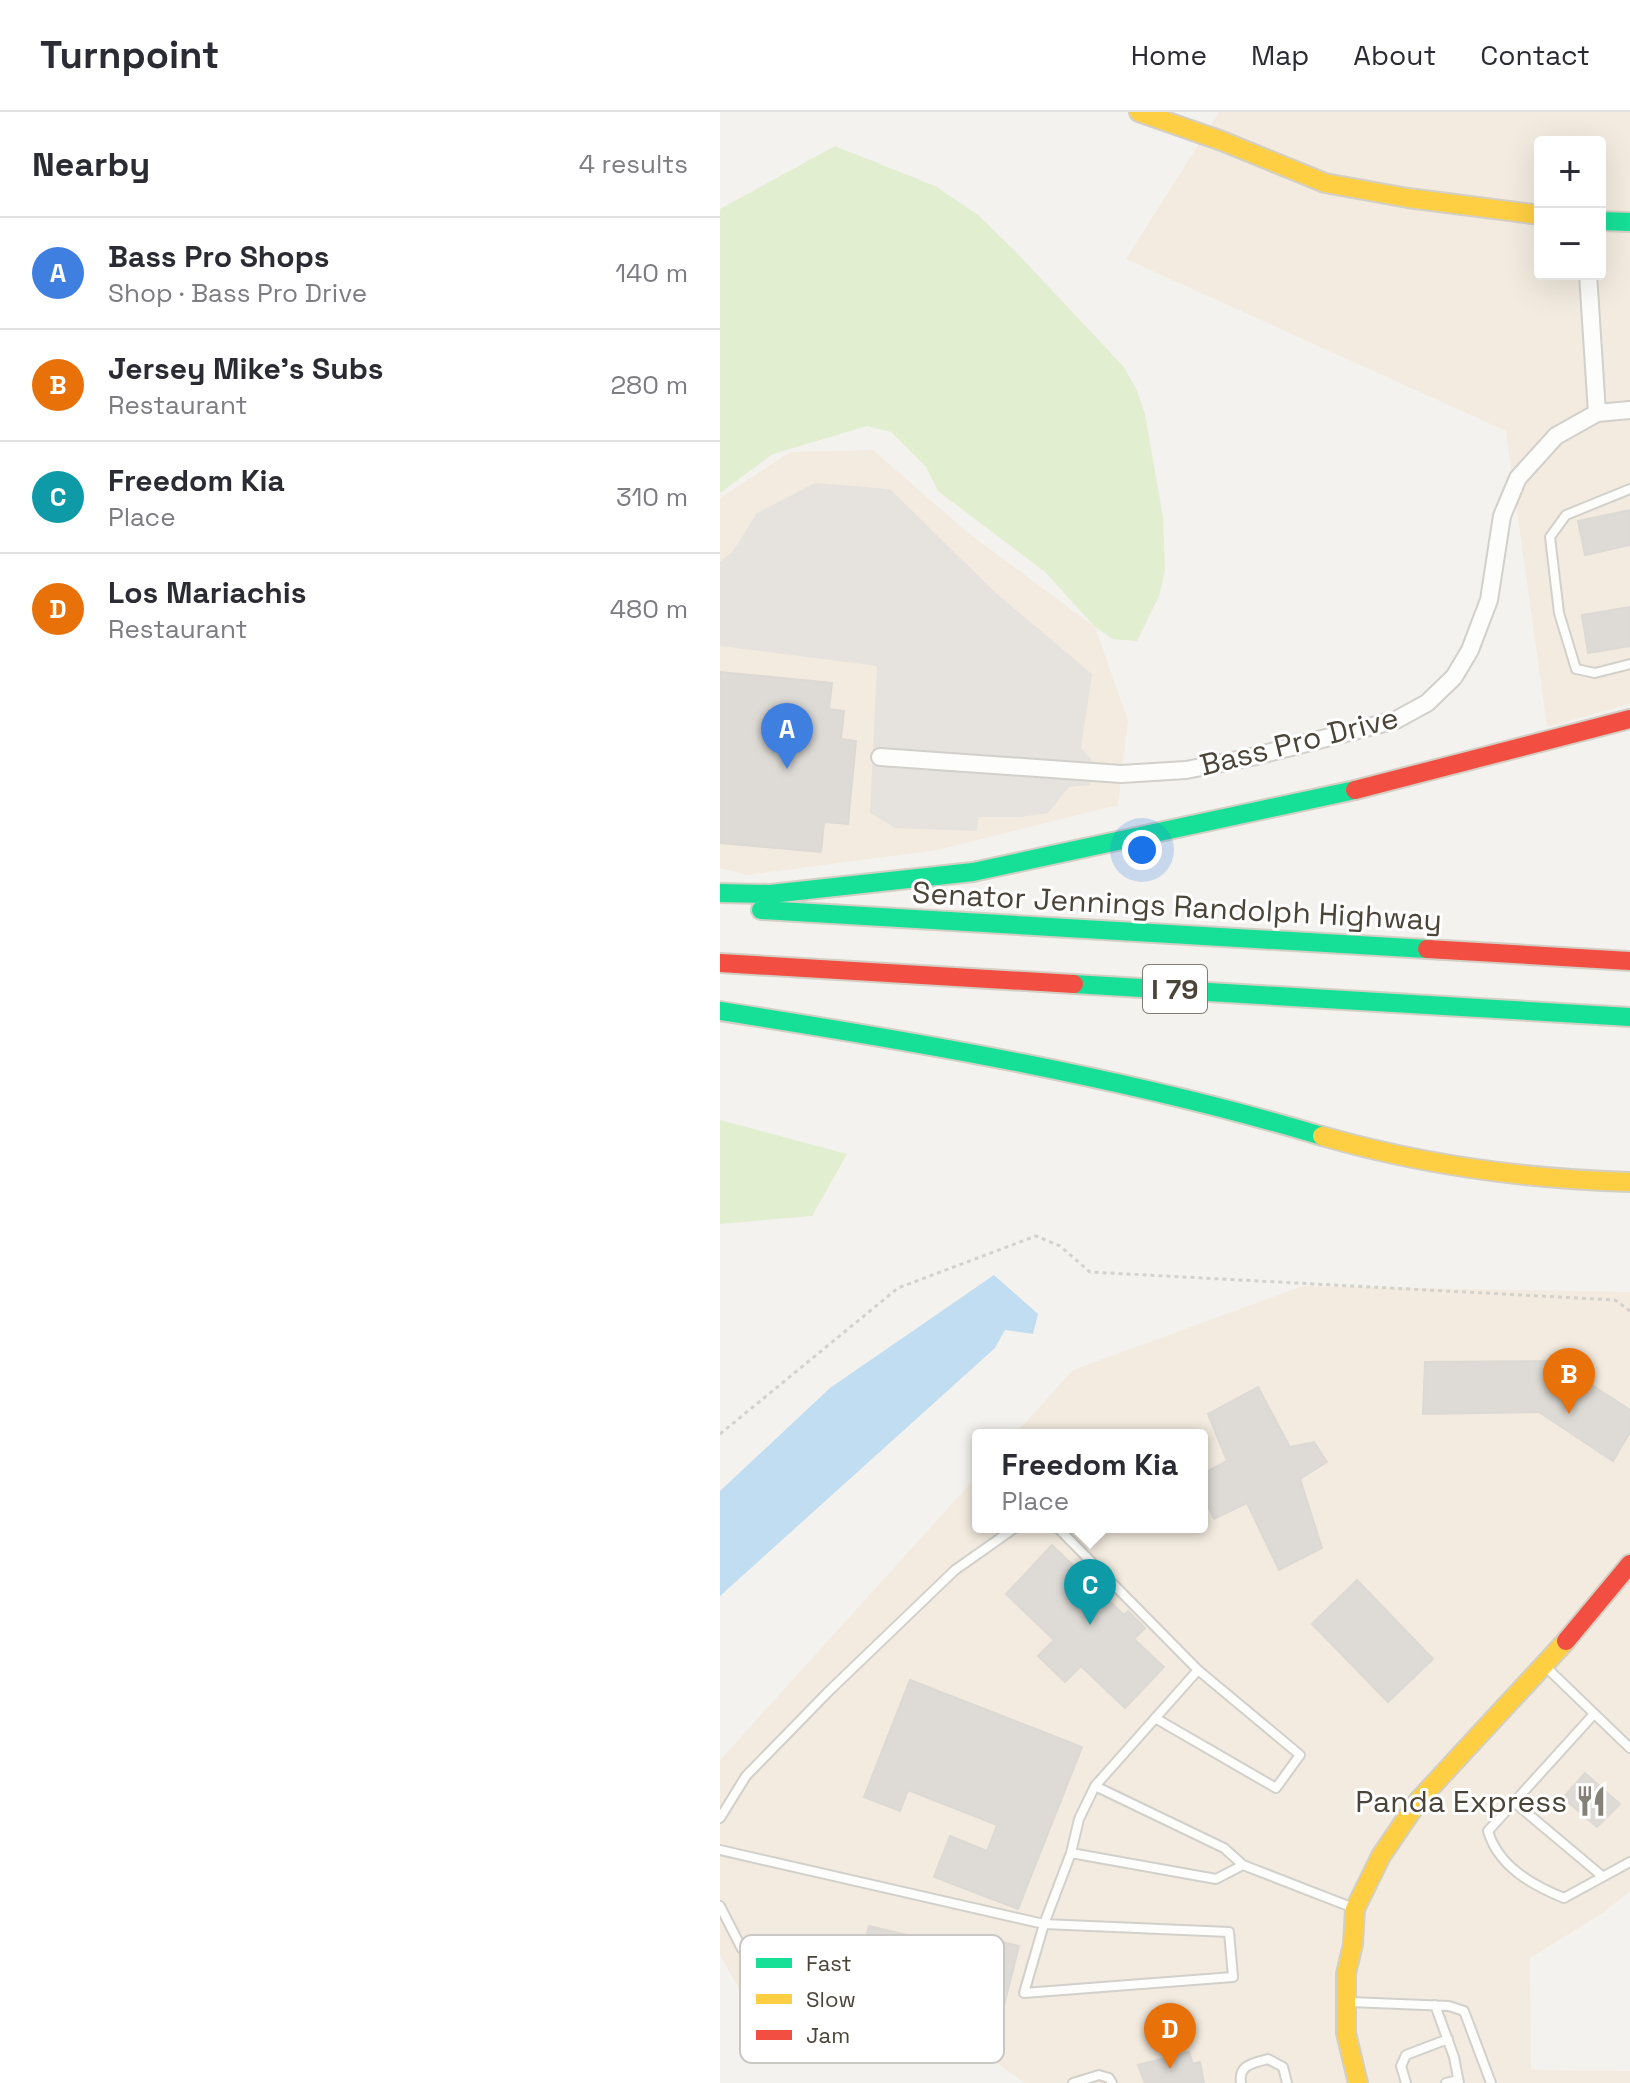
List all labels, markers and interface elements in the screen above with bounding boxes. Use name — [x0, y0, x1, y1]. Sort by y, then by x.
text: Turnpoint — [40, 31, 219, 79]
text: Home — [1131, 37, 1207, 73]
text: Map — [1251, 37, 1309, 73]
text: About — [1353, 37, 1436, 73]
text: Contact — [1480, 37, 1590, 73]
map controls — [1534, 136, 1606, 280]
button: + — [1534, 136, 1606, 208]
text: Nearby — [32, 143, 150, 186]
text: 4 results — [579, 147, 688, 181]
button: − — [1534, 208, 1606, 280]
text: Bass Pro Shops — [108, 237, 330, 276]
text: A — [50, 256, 66, 290]
text: 140 m — [615, 256, 688, 290]
text: Shop · Bass Pro Drive — [108, 276, 367, 310]
text: Jersey Mike's Subs — [108, 349, 384, 388]
text: B — [49, 368, 67, 402]
text: 280 m — [610, 368, 688, 402]
text: Restaurant — [108, 388, 247, 422]
text: Freedom Kia — [108, 461, 285, 500]
text: C — [50, 480, 66, 514]
text: 310 m — [616, 480, 688, 514]
text: Place — [108, 500, 176, 534]
text: Los Mariachis — [108, 573, 306, 612]
text: D — [49, 592, 67, 626]
text: 480 m — [610, 592, 688, 626]
text: Restaurant — [108, 612, 247, 646]
street label: Bass Pro Drive — [1196, 697, 1402, 785]
pin: A — [761, 703, 813, 769]
your location — [1122, 830, 1162, 870]
street label: Senator Jennings Randolph Highway — [911, 873, 1443, 939]
road number: I 79 — [1143, 965, 1207, 1013]
pin: B — [1543, 1348, 1595, 1414]
popup — [972, 1429, 1208, 1533]
text: Freedom Kia — [1002, 1445, 1178, 1484]
text: Place — [1002, 1484, 1069, 1518]
pin: C — [1064, 1559, 1116, 1625]
place label: Panda Express — [1355, 1782, 1567, 1821]
restaurant icon: Panda Express — [1574, 1784, 1608, 1818]
legend — [740, 1935, 1004, 2063]
text: Fast — [806, 1949, 852, 1977]
text: Slow — [806, 1985, 856, 2013]
pin: D — [1144, 2003, 1196, 2069]
text: Jam — [806, 2021, 850, 2049]

